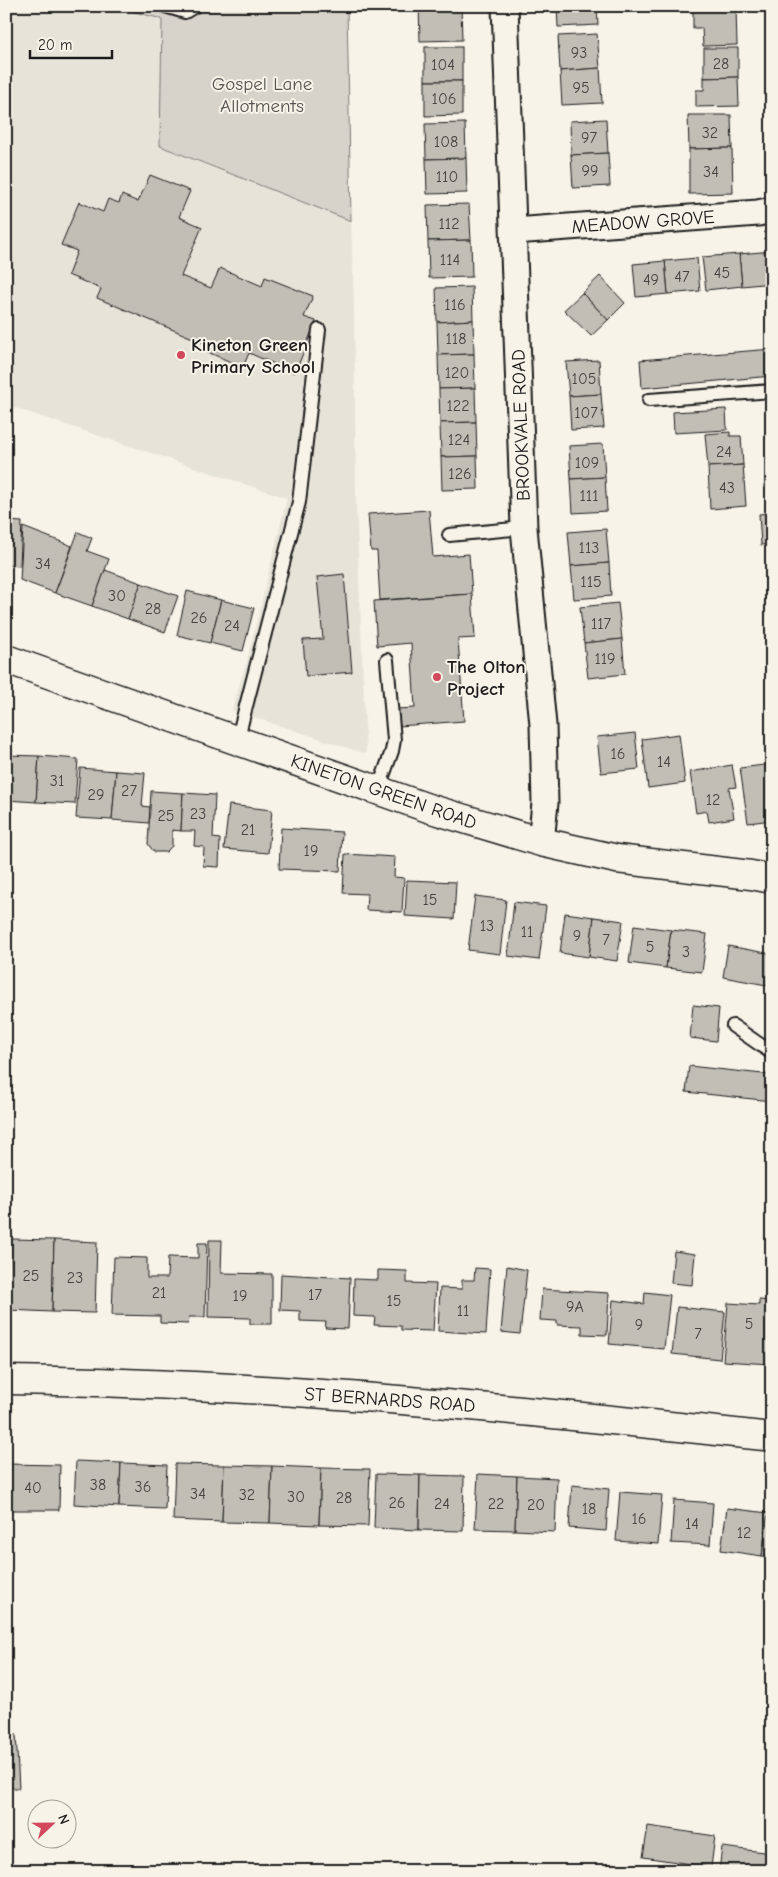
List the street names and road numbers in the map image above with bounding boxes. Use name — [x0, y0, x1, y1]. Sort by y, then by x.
street label: MEADOW GROVE — [571, 206, 715, 238]
street label: BROOKVALE ROAD — [507, 349, 535, 501]
street label: KINETON GREEN ROAD — [288, 750, 480, 834]
street label: ST BERNARDS ROAD — [304, 1383, 476, 1417]

